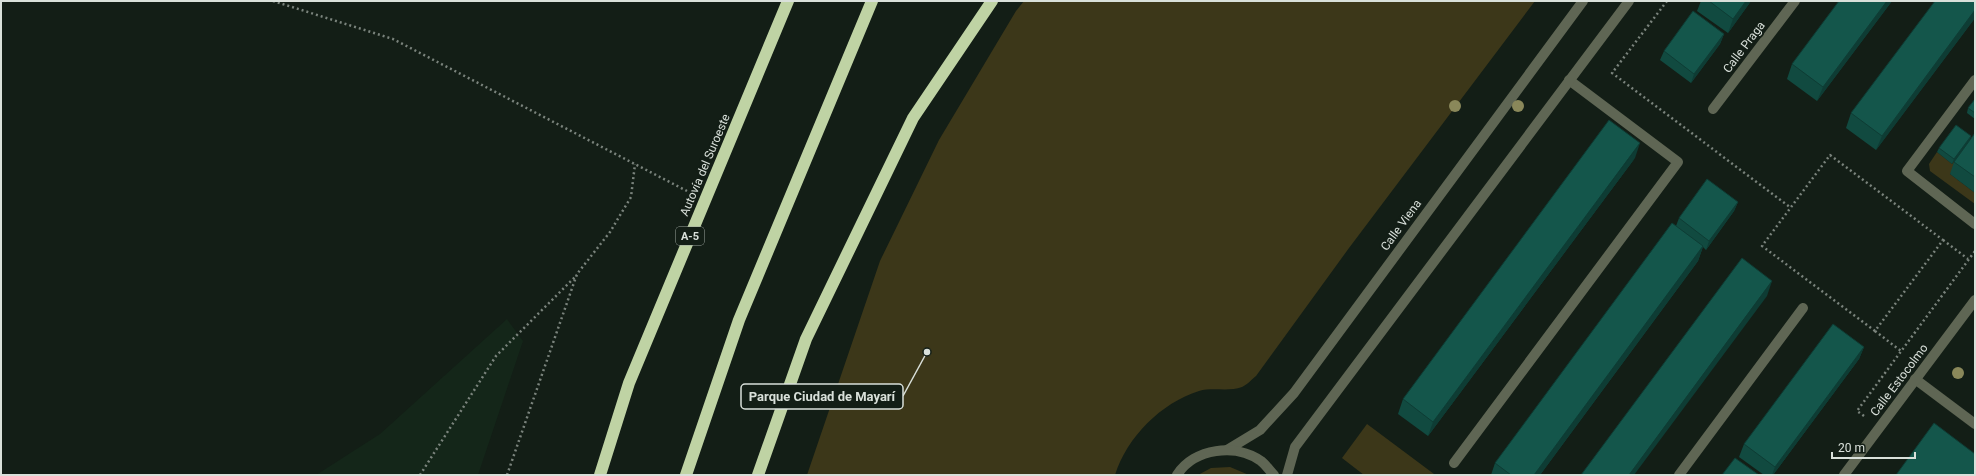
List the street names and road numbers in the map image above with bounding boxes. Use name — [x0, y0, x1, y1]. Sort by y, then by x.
street label: Calle Praga — [1720, 19, 1768, 75]
street label: Autovía del Suroeste — [677, 112, 733, 218]
street label: Calle Viena — [1378, 197, 1424, 253]
road number: A-5 — [676, 227, 704, 245]
street label: Calle Estocolmo — [1867, 341, 1931, 419]

